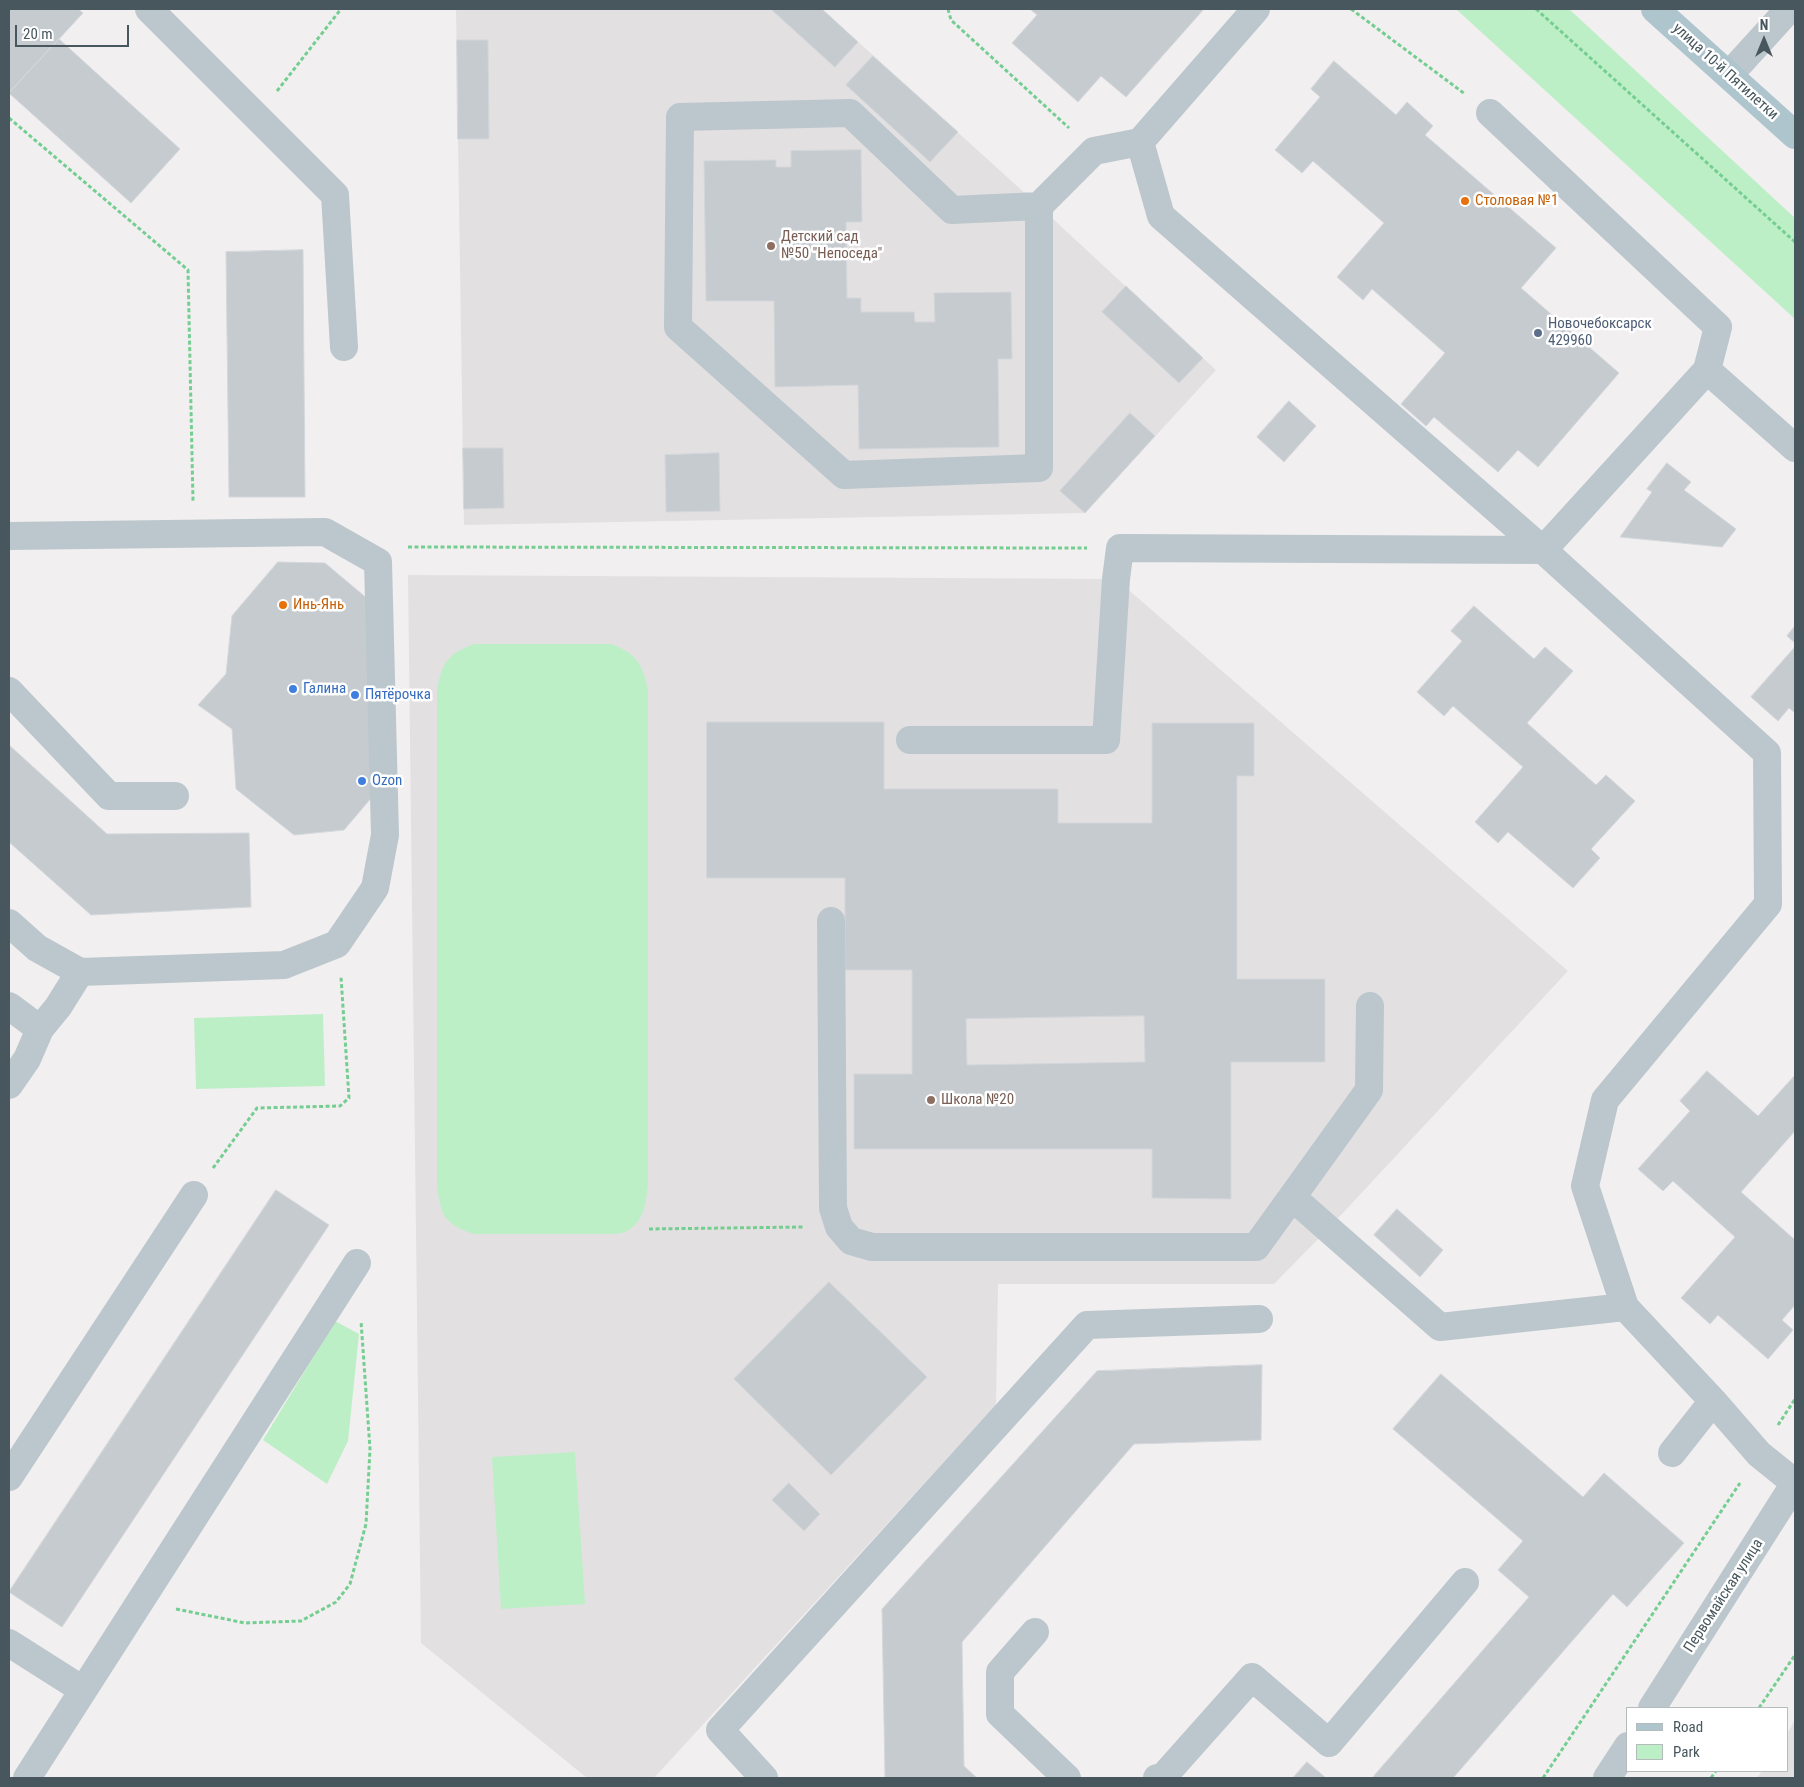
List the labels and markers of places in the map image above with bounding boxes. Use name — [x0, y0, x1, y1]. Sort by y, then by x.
place label: Столовая №1 — [1475, 192, 1558, 210]
marker: Столовая №1 — [1459, 195, 1471, 207]
place label: Детский сад №50 "Непоседа" — [781, 228, 882, 263]
marker: Детский сад №50 "Непоседа" — [765, 240, 777, 252]
place label: Новочебоксарск 429960 — [1548, 315, 1652, 350]
marker: Новочебоксарск 429960 — [1532, 327, 1544, 339]
place label: Инь-Янь — [293, 596, 344, 614]
marker: Инь-Янь — [277, 599, 289, 611]
place label: Галина — [303, 680, 346, 698]
marker: Галина — [287, 683, 299, 695]
place label: Пятёрочка — [365, 686, 431, 704]
marker: Пятёрочка — [349, 689, 361, 701]
place label: Ozon — [372, 772, 402, 790]
marker: Ozon — [356, 775, 368, 787]
place label: Школа №20 — [941, 1091, 1014, 1109]
marker: Школа №20 — [925, 1094, 937, 1106]

